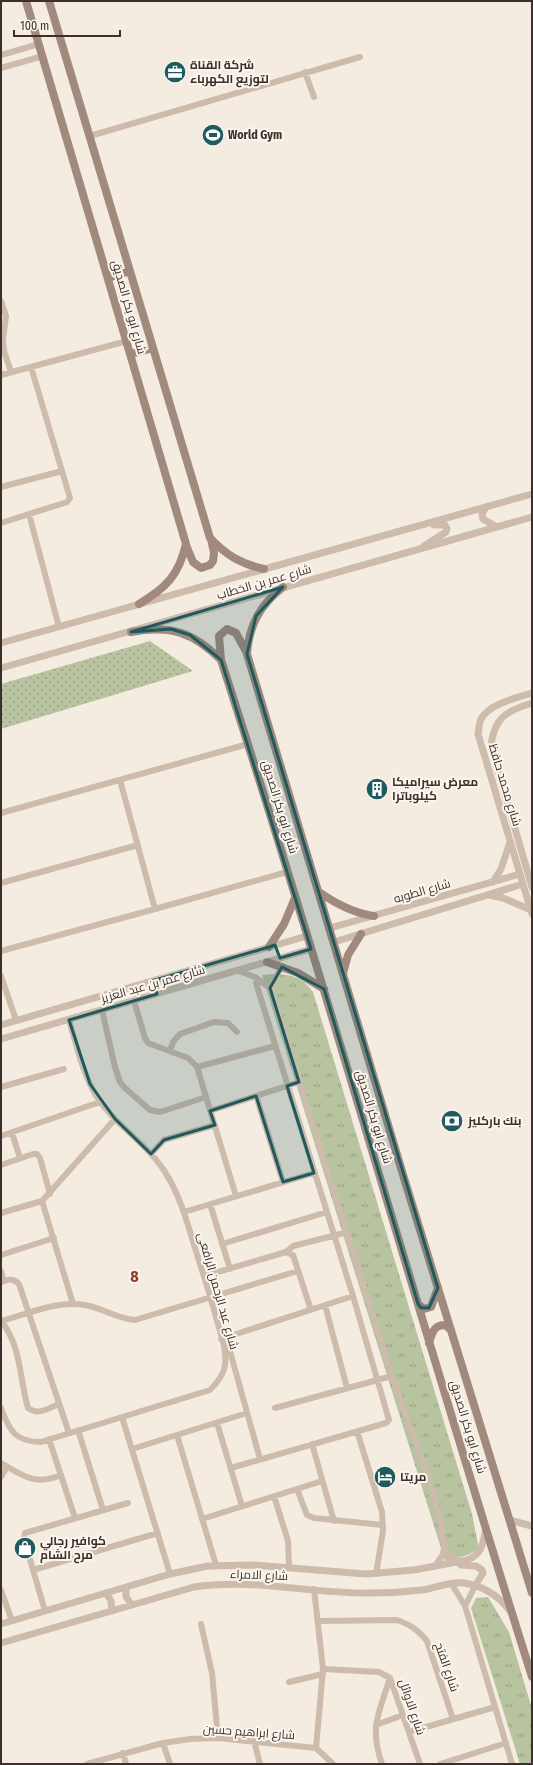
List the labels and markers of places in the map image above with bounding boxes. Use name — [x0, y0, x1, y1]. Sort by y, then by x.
place label: شركة القناة لتوزيع الكهرباء — [190, 58, 269, 88]
office icon: شركة القناة لتوزيع الكهرباء — [162, 59, 188, 85]
sports icon: World Gym — [200, 122, 226, 148]
place label: World Gym — [228, 128, 282, 142]
place label: معرض سيراميكا كيلوباترا — [392, 775, 478, 804]
building icon: معرض سيراميكا كيلوباترا — [364, 776, 390, 802]
bank icon: بنك باركليز — [439, 1108, 465, 1134]
place label: بنك باركليز — [467, 1114, 521, 1129]
hotel icon: مريتا — [372, 1464, 398, 1490]
place label: مريتا — [400, 1470, 427, 1485]
place label: كوافير رجالي مرح الشام — [40, 1534, 106, 1564]
shop icon: كوافير رجالي مرح الشام — [12, 1535, 38, 1561]

